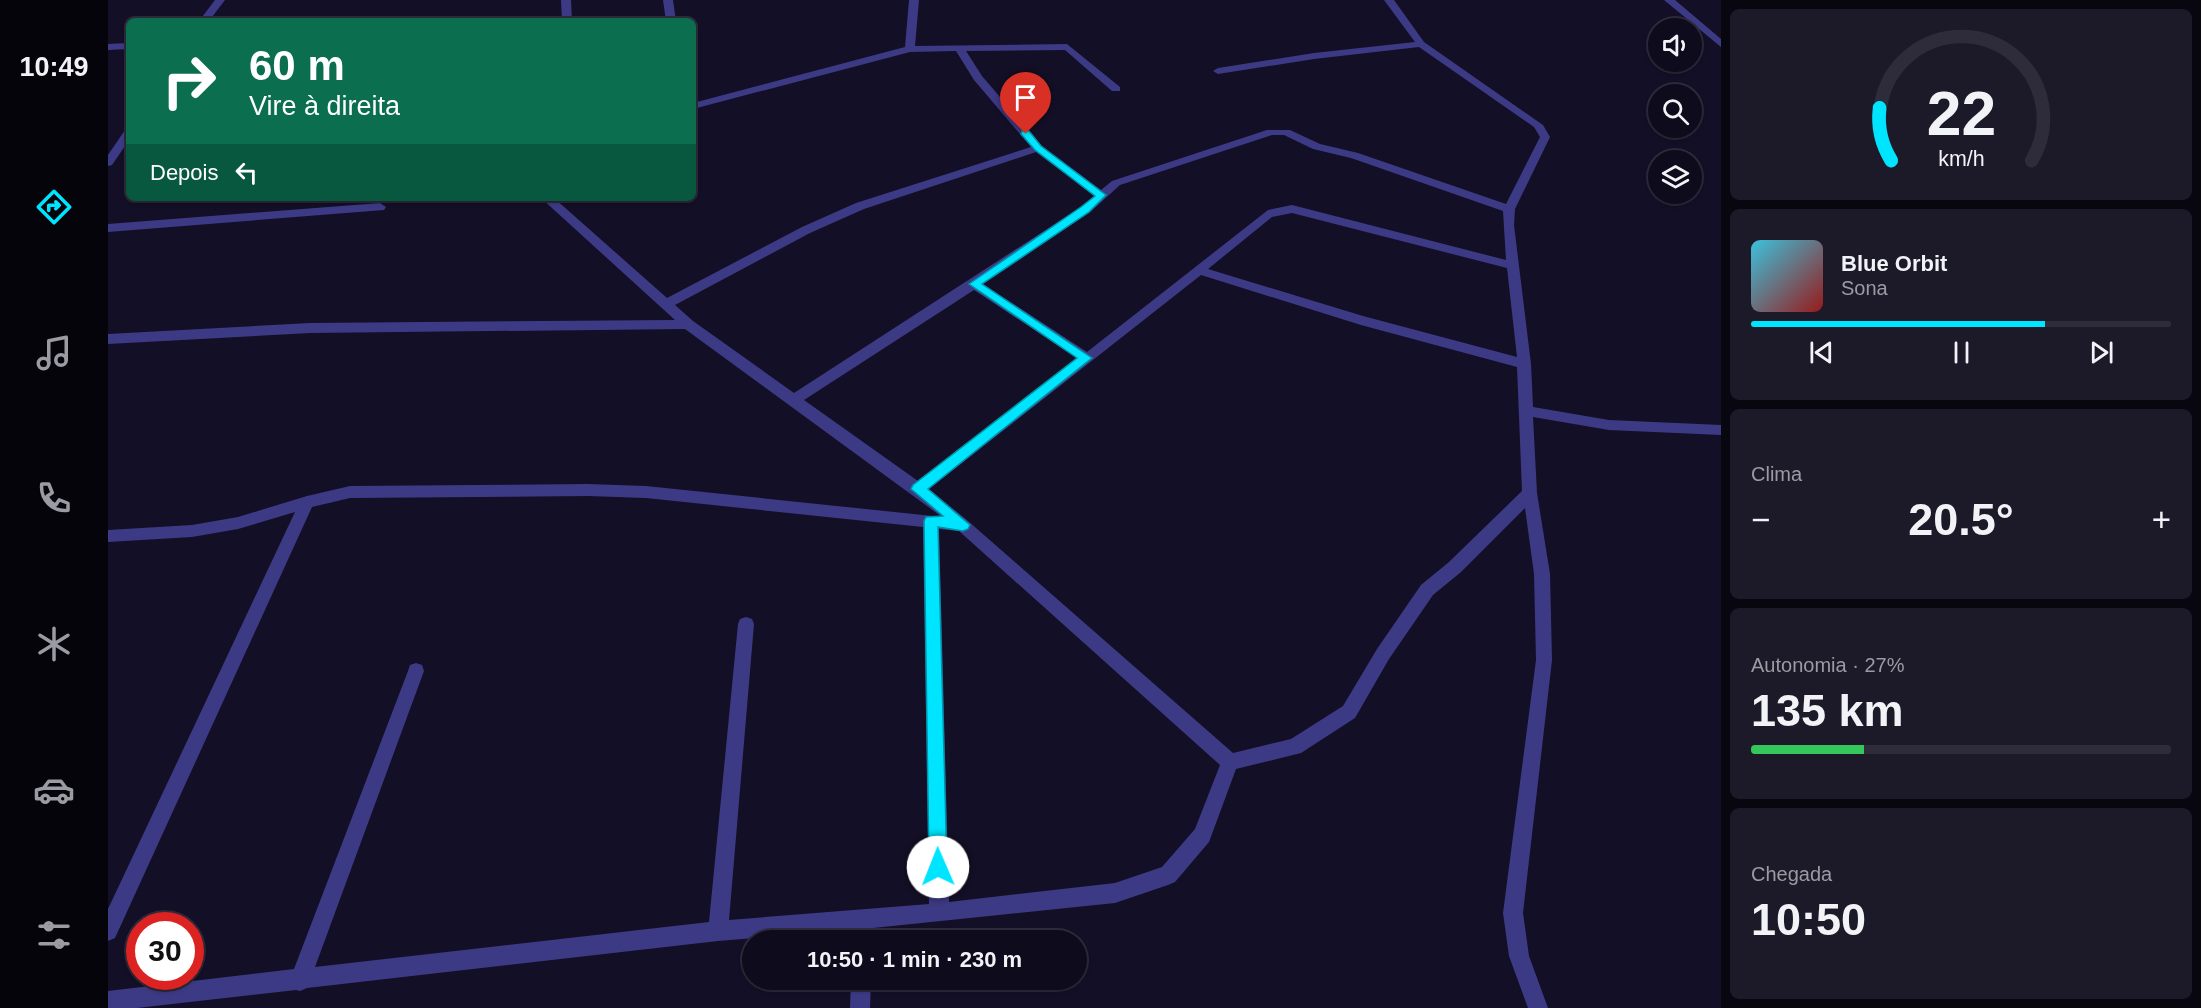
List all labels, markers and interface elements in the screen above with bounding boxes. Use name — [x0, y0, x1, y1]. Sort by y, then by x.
map controls — [1648, 18, 1702, 204]
button: sound — [1648, 18, 1702, 72]
icon: right — [150, 42, 228, 120]
text: 60 m — [249, 42, 345, 89]
text: 10:49 — [19, 52, 89, 82]
pin — [1000, 72, 1051, 134]
text: 22 — [1926, 80, 1996, 149]
icon: arrive — [1009, 81, 1042, 114]
button: search — [1648, 84, 1702, 138]
text: Vire à direita — [249, 91, 400, 121]
text: km/h — [1938, 148, 1984, 172]
button: layers — [1648, 150, 1702, 204]
icon: left — [230, 156, 263, 189]
text: Depois — [150, 160, 218, 185]
icon: directions — [33, 186, 75, 228]
text: Blue Orbit — [1841, 251, 1947, 276]
text: Sona — [1841, 277, 1888, 299]
icon: music — [33, 332, 75, 374]
icon: previous — [1805, 336, 1838, 369]
icon: pause — [1945, 336, 1978, 369]
icon: next — [2085, 336, 2118, 369]
text: Clima — [1751, 463, 1802, 485]
icon: phone — [33, 477, 75, 519]
text: 20.5° — [1908, 494, 2014, 545]
text: − — [1751, 501, 1770, 538]
text: + — [2152, 501, 2171, 538]
icon: climate — [33, 623, 75, 665]
text: Autonomia · 27% — [1751, 654, 1904, 676]
text: 135 km — [1751, 685, 1904, 736]
icon: car — [33, 769, 75, 811]
position arrow — [906, 835, 970, 899]
text: Chegada — [1751, 863, 1832, 885]
text: 10:50 — [1751, 894, 1866, 945]
speed limit sign: 30 — [126, 912, 204, 990]
icon: filters — [33, 914, 75, 956]
text: 10:50 · 1 min · 230 m — [807, 947, 1022, 972]

